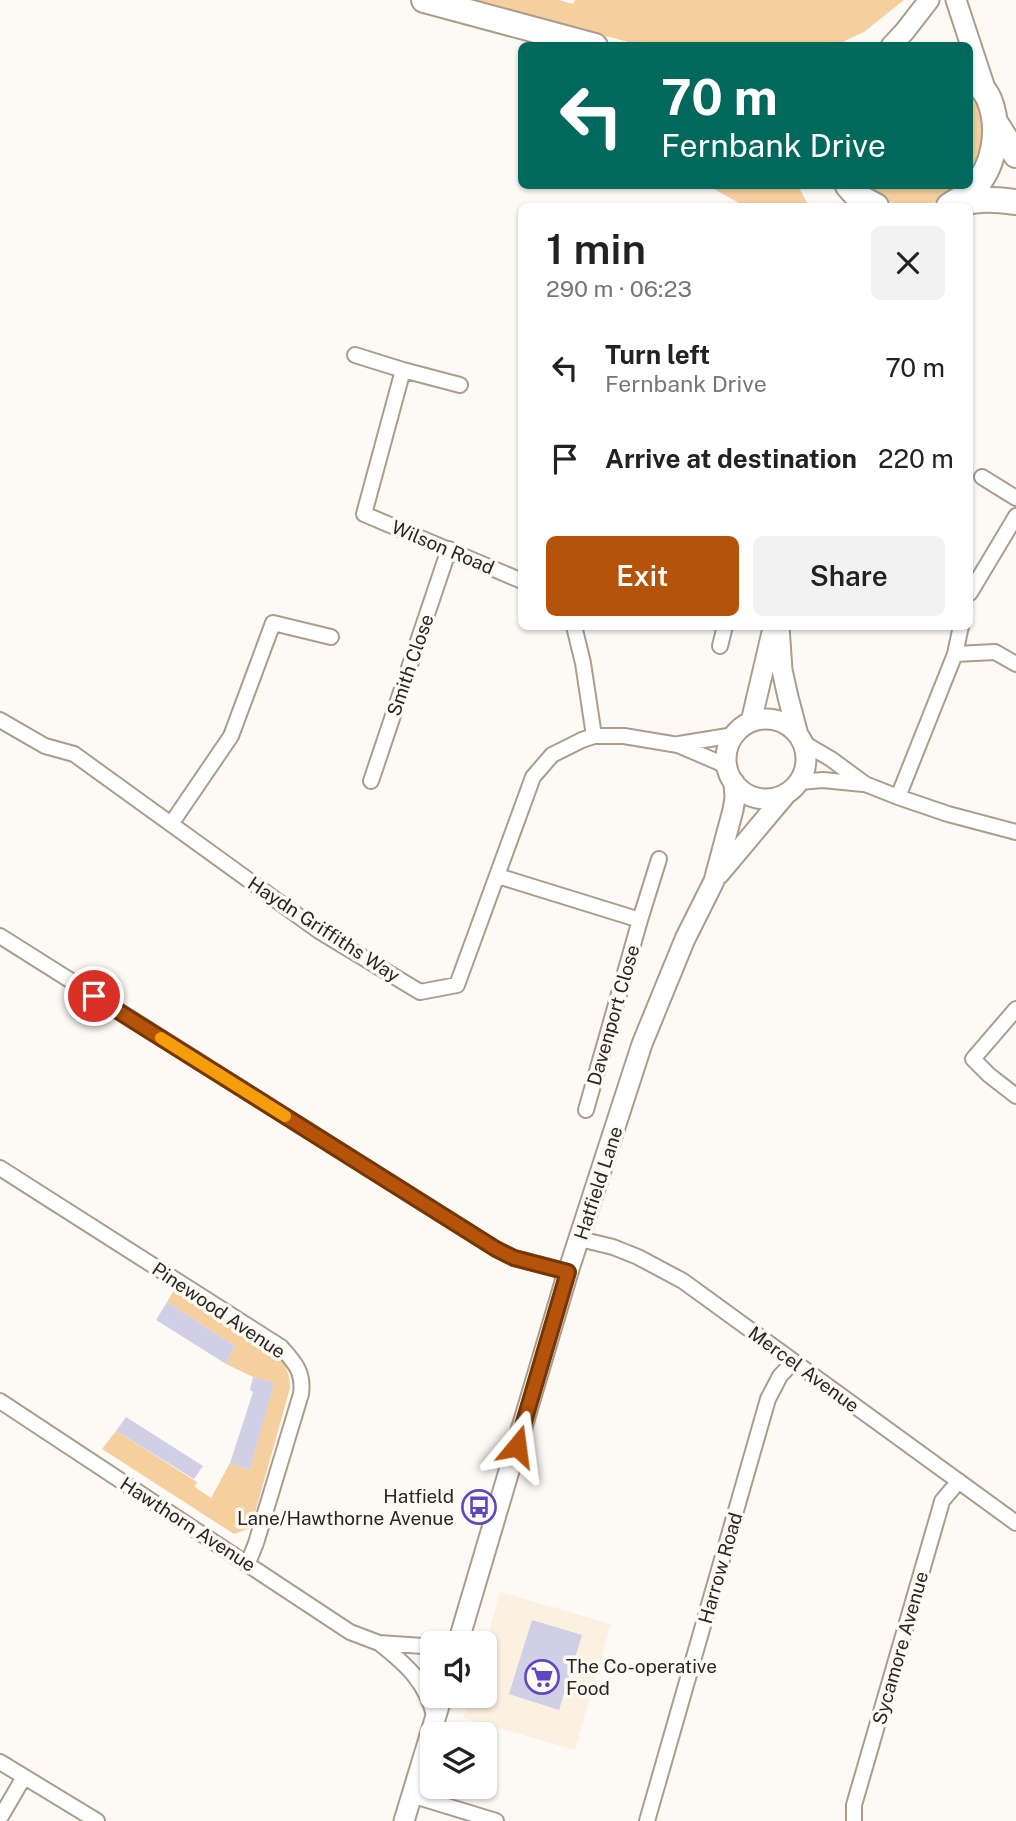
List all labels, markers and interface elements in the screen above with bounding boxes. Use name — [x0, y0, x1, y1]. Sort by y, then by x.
text: 70 m — [661, 68, 778, 126]
icon: left — [546, 70, 637, 161]
text: Fernbank Drive — [661, 127, 886, 164]
text: 1 min — [546, 224, 646, 273]
button: close — [871, 226, 945, 300]
text: 290 m · 06:23 — [546, 275, 692, 302]
text: Turn left — [605, 339, 710, 370]
icon: left — [546, 349, 584, 387]
text: 70 m — [885, 352, 945, 383]
text: Fernbank Drive — [605, 370, 767, 397]
icon: arrive — [546, 440, 584, 478]
text: Arrive at destination — [605, 443, 857, 474]
text: 220 m — [878, 443, 954, 474]
street label: Wilson Road — [388, 516, 498, 578]
button: Exit — [546, 536, 739, 616]
button: Share — [753, 536, 945, 616]
street label: Smith Close — [382, 611, 438, 719]
street label: Haydn Griffiths Way — [244, 872, 404, 986]
street label: Davenport Close — [582, 942, 644, 1088]
pin — [64, 966, 124, 1026]
icon: arrive — [75, 977, 113, 1015]
street label: Hatfield Lane — [569, 1123, 627, 1243]
street label: Pinewood Avenue — [148, 1257, 290, 1363]
street label: Mercel Avenue — [744, 1321, 864, 1417]
position arrow — [480, 1409, 554, 1483]
street label: Hawthorn Avenue — [116, 1472, 260, 1576]
place label: Hatfield Lane/Hawthorne Avenue — [237, 1485, 454, 1529]
bus stop icon: Hatfield Lane/Hawthorne Avenue — [460, 1488, 498, 1526]
street label: Harrow Road — [694, 1510, 746, 1626]
street label: Sycamore Avenue — [868, 1569, 932, 1727]
map controls — [420, 1631, 497, 1799]
button: sound — [420, 1631, 497, 1708]
place label: The Co-operative Food — [566, 1655, 717, 1699]
supermarket icon: The Co-operative Food — [523, 1658, 561, 1696]
button: layers — [420, 1722, 497, 1799]

